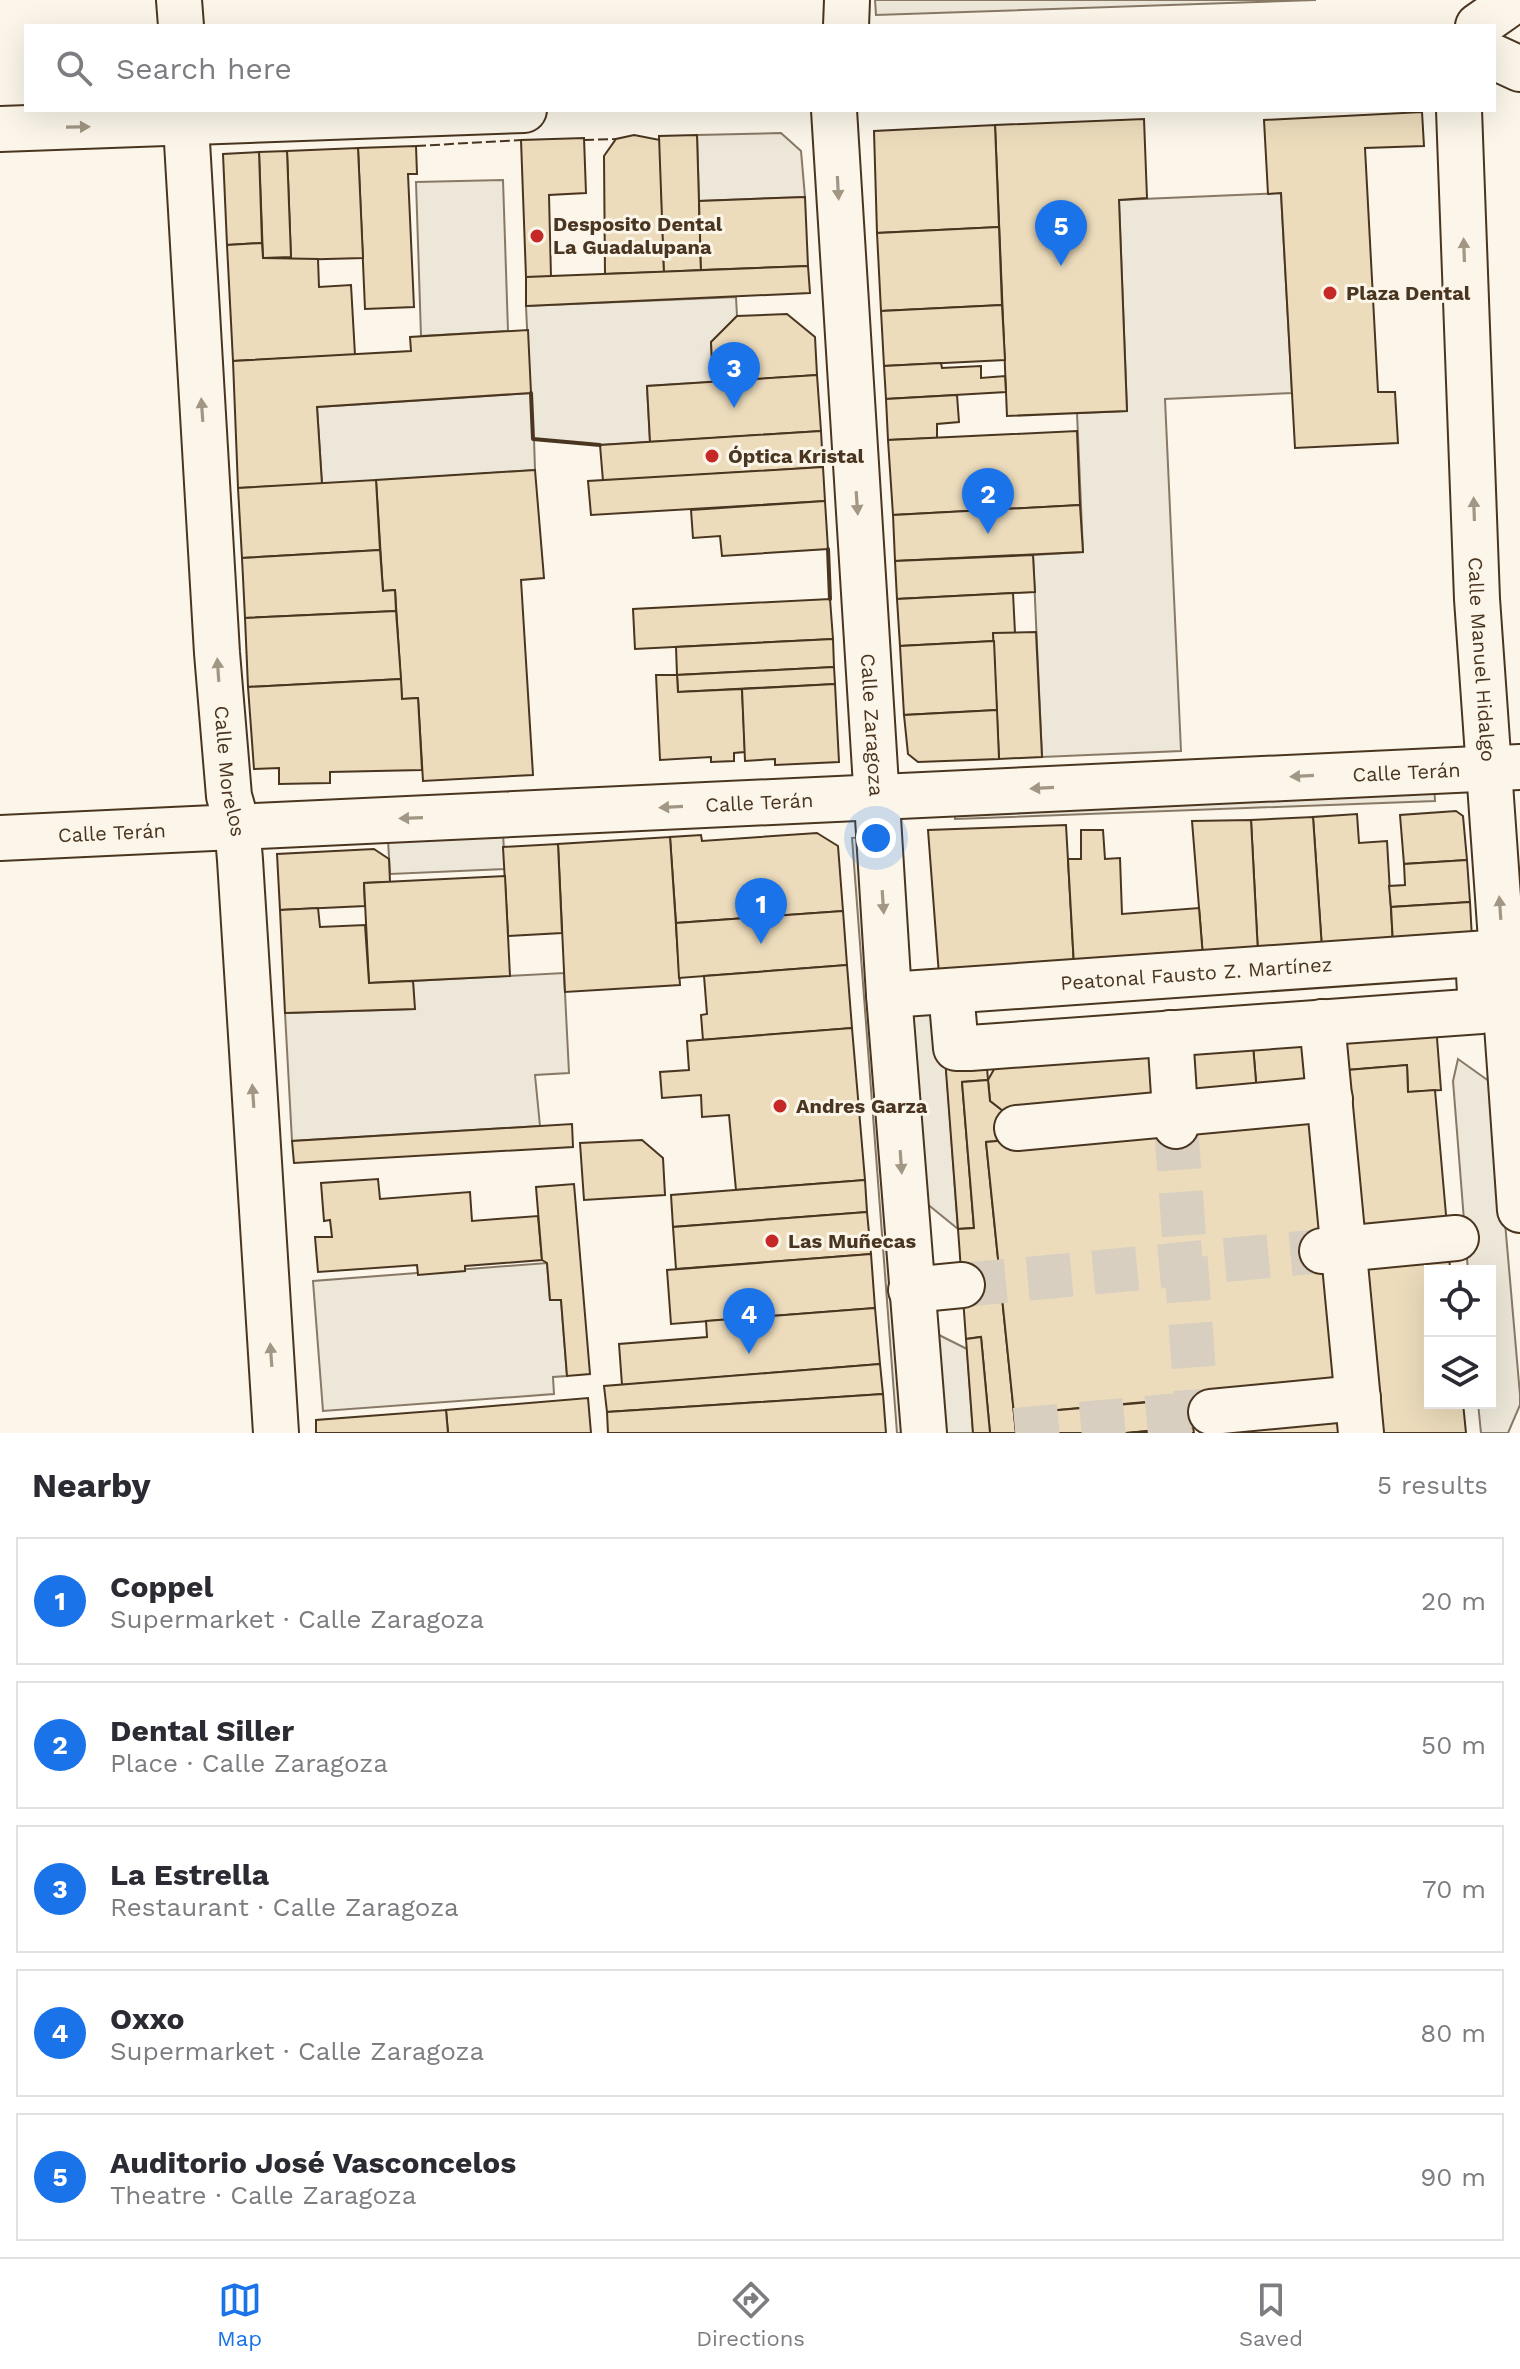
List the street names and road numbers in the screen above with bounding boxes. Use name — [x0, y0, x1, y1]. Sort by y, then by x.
street label: Calle Manuel Hidalgo — [1463, 557, 1500, 763]
street label: Calle Zaragoza — [856, 653, 889, 797]
street label: Calle Morelos — [209, 705, 250, 838]
street label: Calle Terán — [1352, 758, 1461, 787]
street label: Calle Terán — [705, 788, 814, 817]
street label: Calle Terán — [57, 818, 166, 847]
street label: Peatonal Fausto Z. Martínez — [1060, 952, 1333, 995]

